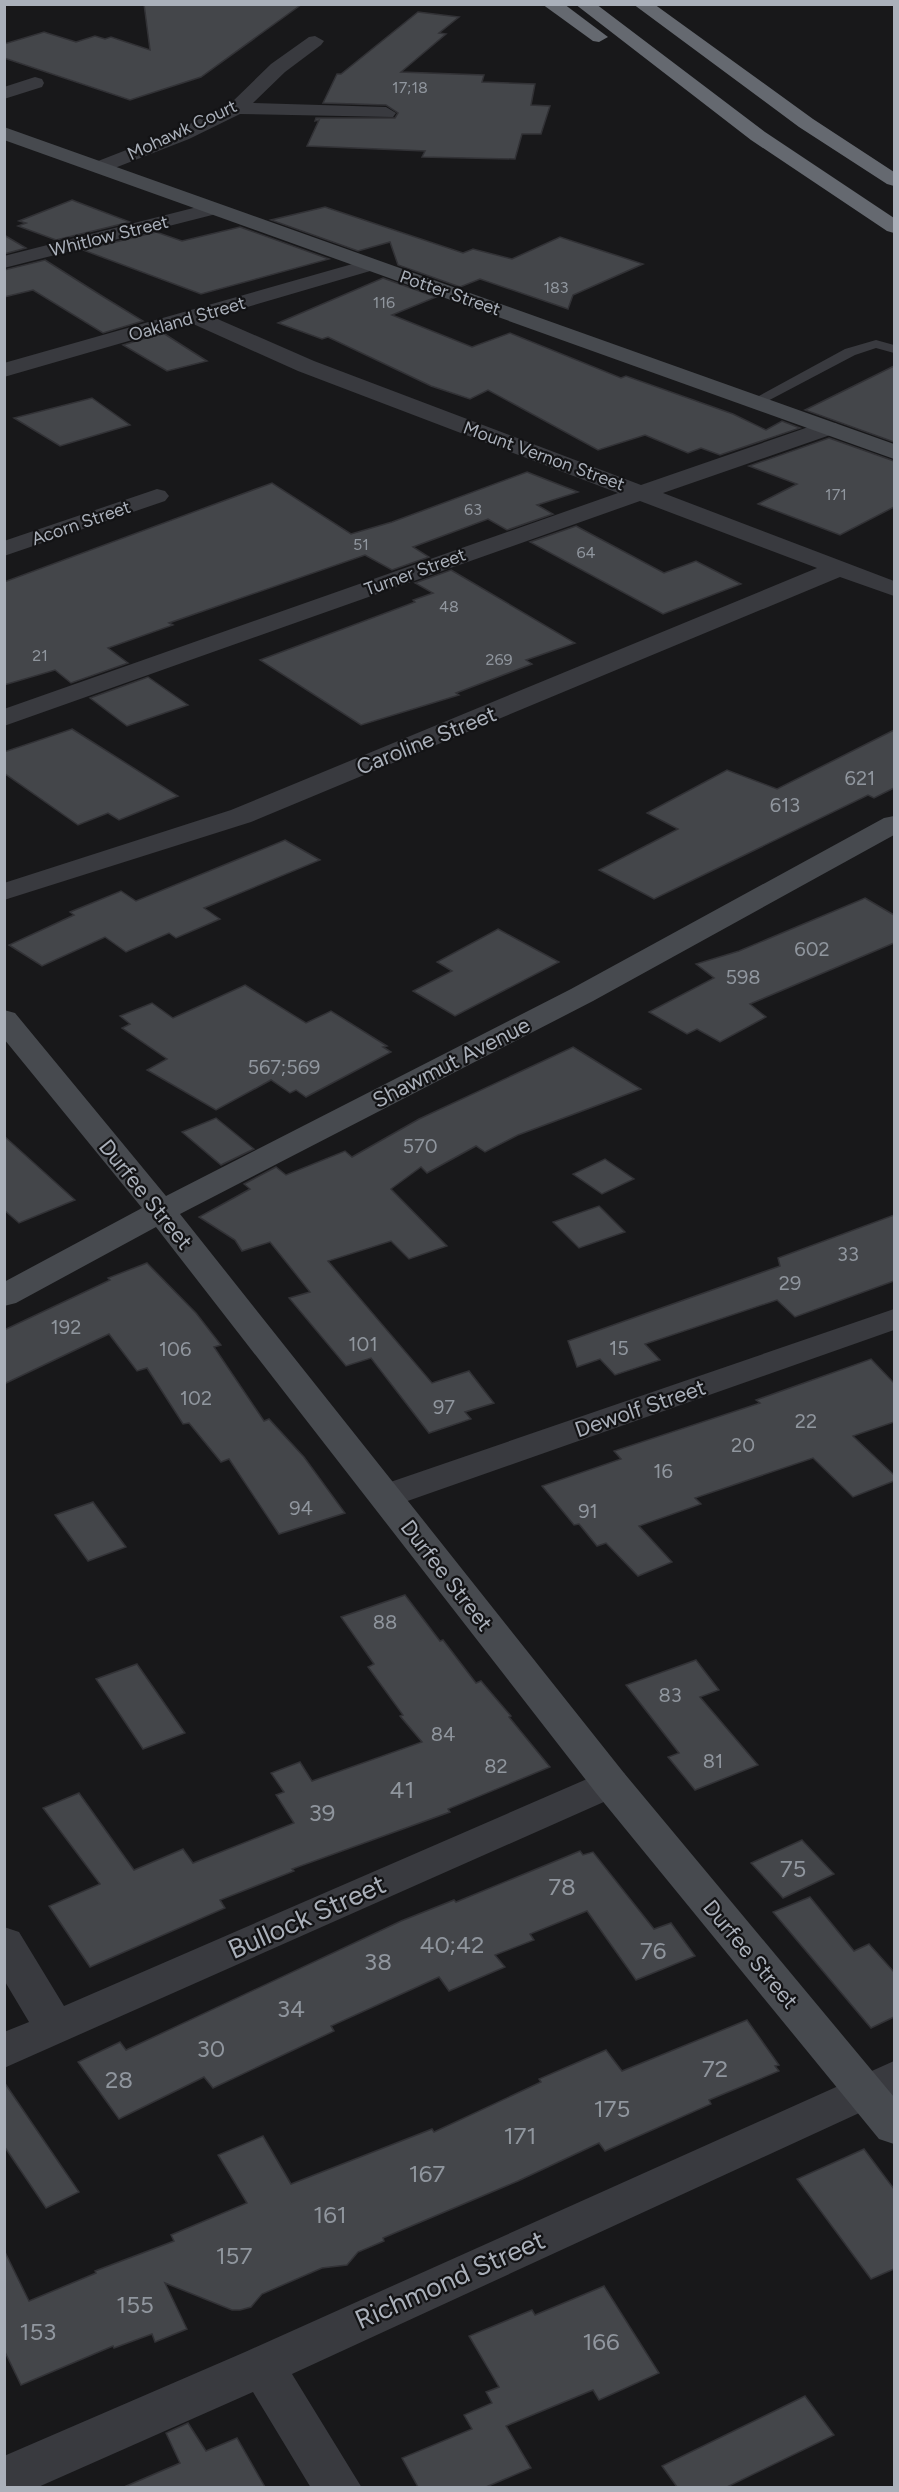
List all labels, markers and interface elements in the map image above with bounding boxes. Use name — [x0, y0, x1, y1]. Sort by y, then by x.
house number: 17;18 — [392, 78, 428, 97]
street label: Mohawk Court — [124, 95, 240, 165]
street label: Whitlow Street — [47, 211, 171, 261]
street label: Potter Street — [397, 266, 503, 321]
house number: 183 — [543, 278, 569, 297]
street label: Oakland Street — [126, 292, 248, 346]
house number: 116 — [373, 293, 395, 312]
street label: Mount Vernon Street — [460, 417, 628, 495]
house number: 171 — [825, 485, 847, 504]
street label: Acorn Street — [29, 496, 134, 550]
house number: 63 — [464, 500, 482, 519]
house number: 51 — [353, 535, 369, 554]
street label: Turner Street — [361, 543, 469, 600]
house number: 64 — [577, 543, 596, 562]
house number: 48 — [439, 597, 459, 616]
house number: 21 — [32, 646, 48, 665]
house number: 269 — [485, 650, 513, 669]
street label: Caroline Street — [352, 700, 500, 781]
house number: 621 — [845, 766, 875, 790]
house number: 613 — [770, 793, 800, 817]
house number: 602 — [794, 937, 830, 961]
house number: 598 — [725, 965, 761, 989]
street label: Shawmut Avenue — [368, 1011, 535, 1114]
house number: 567;569 — [248, 1055, 320, 1079]
street label: Durfee Street — [93, 1134, 198, 1255]
house number: 570 — [402, 1134, 438, 1158]
house number: 33 — [837, 1242, 859, 1266]
house number: 29 — [779, 1271, 801, 1295]
house number: 192 — [51, 1315, 81, 1339]
house number: 101 — [348, 1332, 378, 1356]
house number: 15 — [609, 1336, 629, 1360]
house number: 106 — [159, 1337, 191, 1361]
street label: Dewolf Street — [571, 1373, 709, 1443]
house number: 102 — [180, 1386, 212, 1410]
house number: 97 — [433, 1395, 455, 1419]
house number: 22 — [795, 1409, 817, 1433]
house number: 20 — [731, 1433, 755, 1457]
house number: 16 — [653, 1459, 673, 1483]
house number: 94 — [289, 1496, 313, 1520]
house number: 91 — [578, 1499, 598, 1523]
street label: Durfee Street — [395, 1514, 498, 1636]
house number: 88 — [373, 1610, 397, 1634]
house number: 83 — [658, 1683, 682, 1707]
house number: 84 — [431, 1722, 455, 1746]
house number: 81 — [703, 1749, 723, 1773]
house number: 82 — [484, 1754, 508, 1778]
house number: 41 — [390, 1775, 414, 1804]
house number: 39 — [309, 1798, 335, 1827]
house number: 75 — [780, 1854, 806, 1883]
street label: Bullock Street — [223, 1867, 391, 1966]
house number: 78 — [548, 1872, 576, 1901]
street label: Durfee Street — [697, 1894, 804, 2014]
house number: 40;42 — [420, 1930, 484, 1959]
house number: 76 — [640, 1936, 666, 1965]
house number: 38 — [364, 1947, 392, 1976]
house number: 34 — [277, 1994, 305, 2023]
house number: 30 — [197, 2034, 225, 2063]
house number: 72 — [702, 2054, 728, 2083]
house number: 28 — [105, 2065, 133, 2094]
house number: 175 — [594, 2094, 630, 2123]
house number: 171 — [504, 2121, 536, 2150]
house number: 167 — [409, 2159, 445, 2188]
house number: 161 — [313, 2200, 347, 2229]
street label: Richmond Street — [350, 2223, 550, 2336]
house number: 157 — [216, 2241, 252, 2270]
house number: 155 — [116, 2290, 154, 2319]
house number: 153 — [20, 2317, 56, 2346]
house number: 166 — [582, 2327, 620, 2356]

